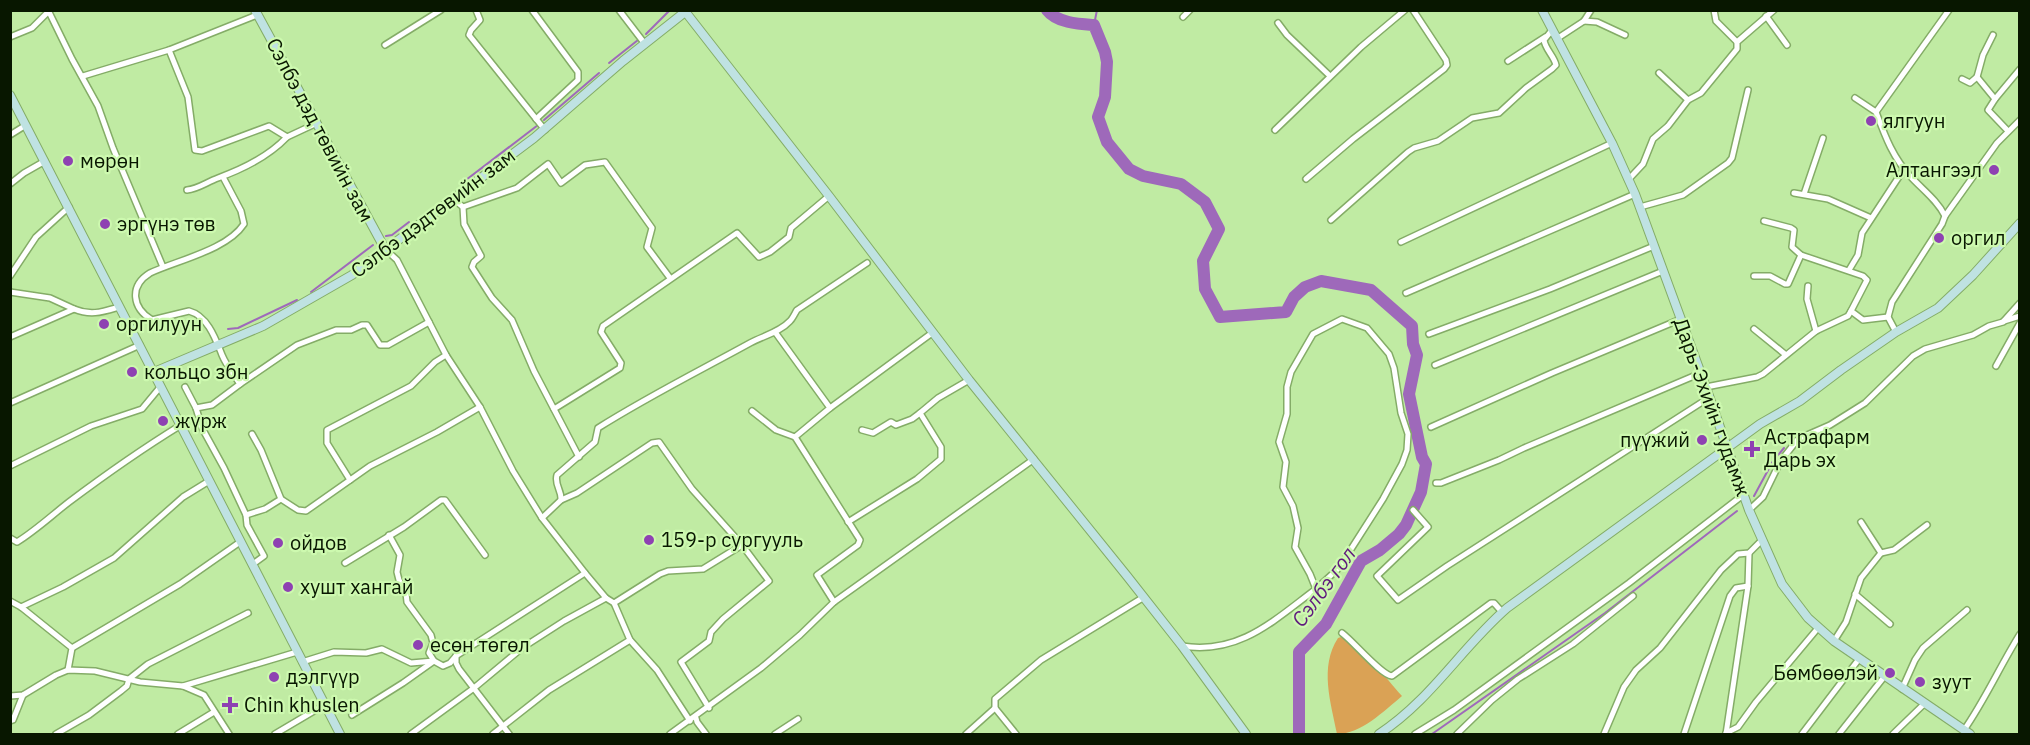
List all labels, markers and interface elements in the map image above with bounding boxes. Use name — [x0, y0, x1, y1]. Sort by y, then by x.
street label: Сэлбэ дэд төвийн зам — [260, 33, 380, 227]
place label: ялгуун — [1883, 107, 1946, 134]
marker: ялгуун — [1864, 114, 1878, 128]
street label: Сэлбэ дэдтөвийн зам — [345, 142, 521, 283]
place label: мөрөн — [80, 147, 140, 174]
marker: мөрөн — [61, 154, 75, 168]
place label: Алтангээл — [1886, 156, 1982, 183]
marker: Алтангээл — [1987, 163, 2001, 177]
place label: эргүнэ төв — [117, 210, 216, 237]
marker: эргүнэ төв — [98, 217, 112, 231]
place label: оргил — [1951, 224, 2006, 251]
marker: оргил — [1932, 231, 1946, 245]
place label: оргилуун — [116, 310, 202, 337]
street label: Дарь-Эхийн гудамж — [1668, 314, 1757, 500]
marker: оргилуун — [97, 317, 111, 331]
place label: кольцо збн — [144, 358, 248, 385]
marker: кольцо збн — [125, 365, 139, 379]
place label: жүрж — [175, 407, 227, 434]
marker: жүрж — [156, 414, 170, 428]
place label: Астрафарм Дарь эх — [1764, 423, 1870, 473]
place label: пүүжий — [1620, 426, 1690, 453]
marker: пүүжий — [1695, 433, 1709, 447]
marker: Астрафарм Дарь эх — [1745, 442, 1759, 456]
place label: 159-р сургууль — [661, 526, 803, 553]
place label: ойдов — [290, 529, 347, 556]
marker: 159-р сургууль — [642, 533, 656, 547]
marker: ойдов — [271, 536, 285, 550]
water label: Сэлбэ гол — [1285, 541, 1362, 632]
place label: хушт хангай — [300, 573, 414, 600]
marker: хушт хангай — [281, 580, 295, 594]
place label: есөн төгөл — [430, 631, 530, 658]
marker: есөн төгөл — [411, 638, 425, 652]
place label: Бөмбөөлэй — [1773, 659, 1878, 686]
place label: дэлгүүр — [286, 663, 360, 690]
marker: Бөмбөөлэй — [1883, 666, 1897, 680]
place label: зуут — [1932, 668, 1972, 695]
marker: дэлгүүр — [267, 670, 281, 684]
marker: зуут — [1913, 675, 1927, 689]
place label: Chin khuslen — [244, 691, 360, 718]
marker: Chin khuslen — [221, 696, 239, 714]

